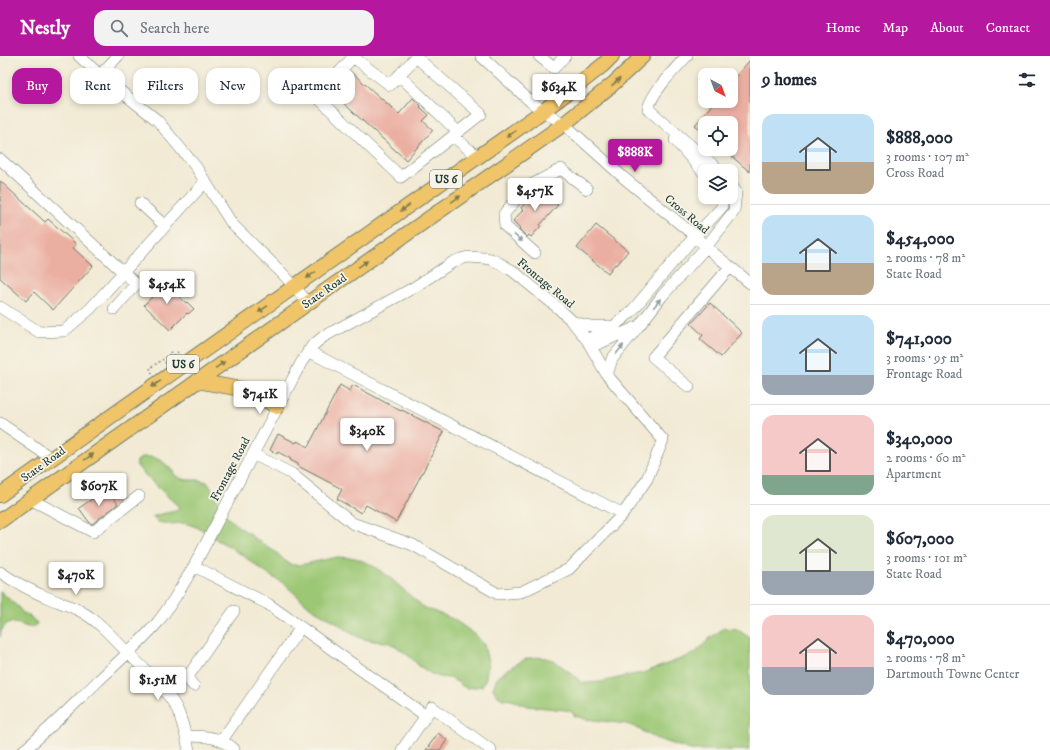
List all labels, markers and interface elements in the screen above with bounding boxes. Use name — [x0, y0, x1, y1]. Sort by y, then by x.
search box — [94, 10, 374, 46]
text: Nestly — [20, 17, 70, 40]
icon: search — [108, 17, 130, 39]
text: Search here — [140, 19, 209, 38]
text: Home — [826, 19, 860, 37]
text: Map — [882, 19, 908, 37]
text: About — [930, 19, 964, 37]
text: Contact — [986, 19, 1030, 37]
chip: Buy — [12, 68, 62, 104]
chip: Rent — [70, 68, 125, 104]
chip: Filters — [133, 68, 198, 104]
chip: New — [206, 68, 260, 104]
chip: Apartment — [268, 68, 355, 104]
north arrow — [698, 68, 738, 108]
map controls — [698, 68, 738, 204]
text: 9 homes — [762, 69, 817, 91]
icon: filters — [1016, 69, 1038, 91]
pin: $634K — [531, 74, 587, 108]
one-way arrow — [611, 77, 621, 86]
text: $634K — [541, 79, 577, 95]
button: locate — [698, 116, 738, 156]
text: $888,000 — [886, 127, 953, 149]
one-way arrow — [506, 130, 516, 138]
icon: home — [794, 130, 842, 178]
pin: $888K — [607, 139, 663, 173]
text: $888K — [617, 144, 653, 160]
text: 3 rooms · 107 m² — [886, 149, 969, 165]
button: layers — [698, 164, 738, 204]
text: Cross Road — [886, 165, 944, 181]
road number: US 6 — [430, 170, 462, 188]
pin: $457K — [507, 178, 563, 212]
text: $457K — [517, 183, 553, 199]
street label: Cross Road — [661, 191, 712, 237]
one-way arrow — [450, 195, 461, 203]
one-way arrow — [399, 204, 410, 212]
text: $454,000 — [886, 228, 955, 250]
icon: home — [794, 231, 842, 279]
one-way arrow — [513, 234, 523, 243]
text: 2 rooms · 78 m² — [886, 250, 965, 266]
street label: Frontage Road — [514, 255, 577, 312]
one-way arrow — [357, 260, 368, 268]
text: State Road — [886, 266, 942, 282]
street label: State Road — [299, 270, 350, 312]
one-way arrow — [305, 270, 316, 279]
pin: $454K — [139, 271, 195, 305]
text: $454K — [149, 276, 185, 292]
one-way arrow — [652, 298, 661, 309]
one-way arrow — [257, 305, 268, 313]
text: $741,000 — [886, 328, 952, 350]
icon: home — [794, 331, 842, 379]
one-way arrow — [615, 344, 624, 354]
text: 3 rooms · 95 m² — [886, 350, 963, 366]
road number: US 6 — [167, 355, 199, 373]
one-way arrow — [214, 361, 225, 369]
text: Frontage Road — [886, 366, 962, 382]
one-way arrow — [151, 380, 162, 388]
pin: $741K — [232, 381, 288, 415]
text: $741K — [242, 386, 278, 402]
pin: $340K — [339, 418, 395, 452]
text: $340K — [349, 423, 385, 439]
text: $340,000 — [886, 428, 953, 450]
icon: home — [794, 431, 842, 479]
street label: Frontage Road — [207, 435, 254, 504]
street label: State Road — [18, 443, 69, 486]
text: 2 rooms · 60 m² — [886, 450, 966, 466]
one-way arrow — [84, 453, 94, 461]
text: Apartment — [886, 466, 941, 482]
pin: $607K — [71, 473, 127, 507]
text: $607K — [81, 478, 117, 494]
text: $607,000 — [886, 528, 954, 550]
icon: home — [794, 531, 842, 579]
text: 3 rooms · 101 m² — [886, 550, 967, 566]
pin: $470K — [48, 562, 104, 596]
text: State Road — [886, 566, 942, 582]
text: $470K — [57, 567, 95, 583]
text: $470,000 — [886, 628, 955, 650]
icon: home — [794, 631, 842, 679]
text: 2 rooms · 78 m² — [886, 650, 965, 666]
text: Dartmouth Towne Center — [886, 666, 1019, 682]
pin: $1.51M — [125, 667, 191, 701]
text: $1.51M — [139, 672, 177, 688]

